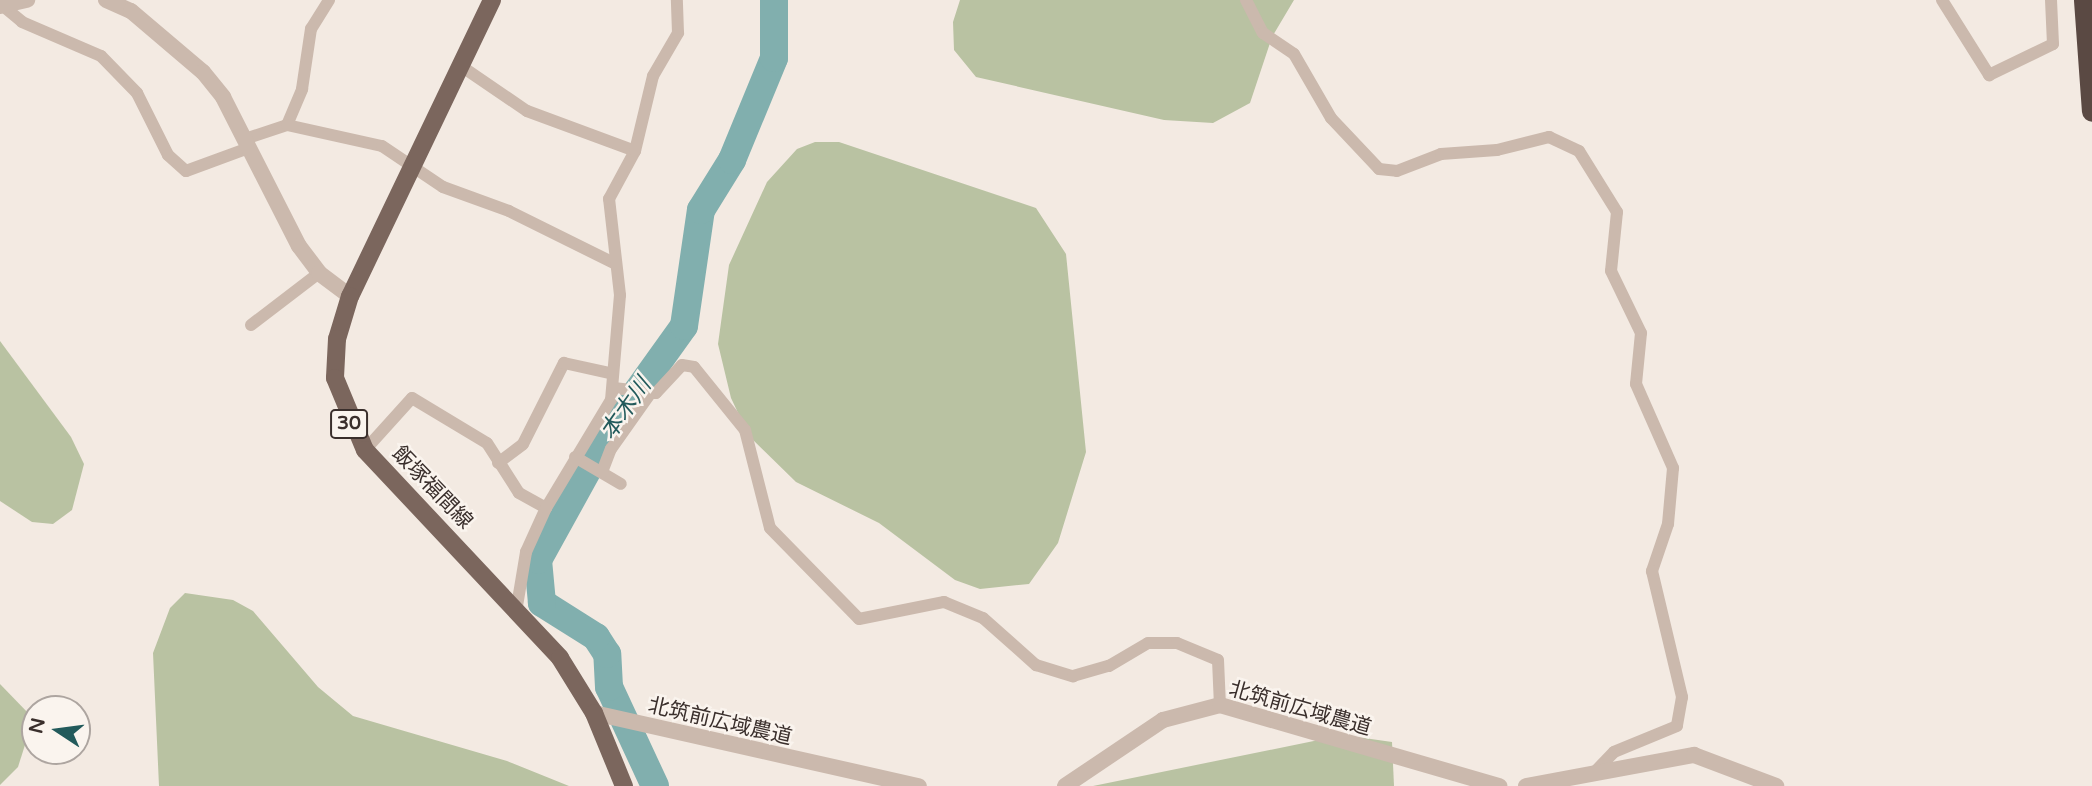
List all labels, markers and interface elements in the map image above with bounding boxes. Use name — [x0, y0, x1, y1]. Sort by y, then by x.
water label: 本木川 — [595, 373, 657, 445]
road number: 30 — [330, 408, 368, 440]
street label: 飯塚福間線 — [386, 441, 478, 535]
street label: 北筑前広域農道 — [1226, 677, 1374, 741]
street label: 北筑前広域農道 — [646, 693, 794, 751]
north arrow — [21, 695, 91, 765]
text: N — [25, 716, 50, 736]

